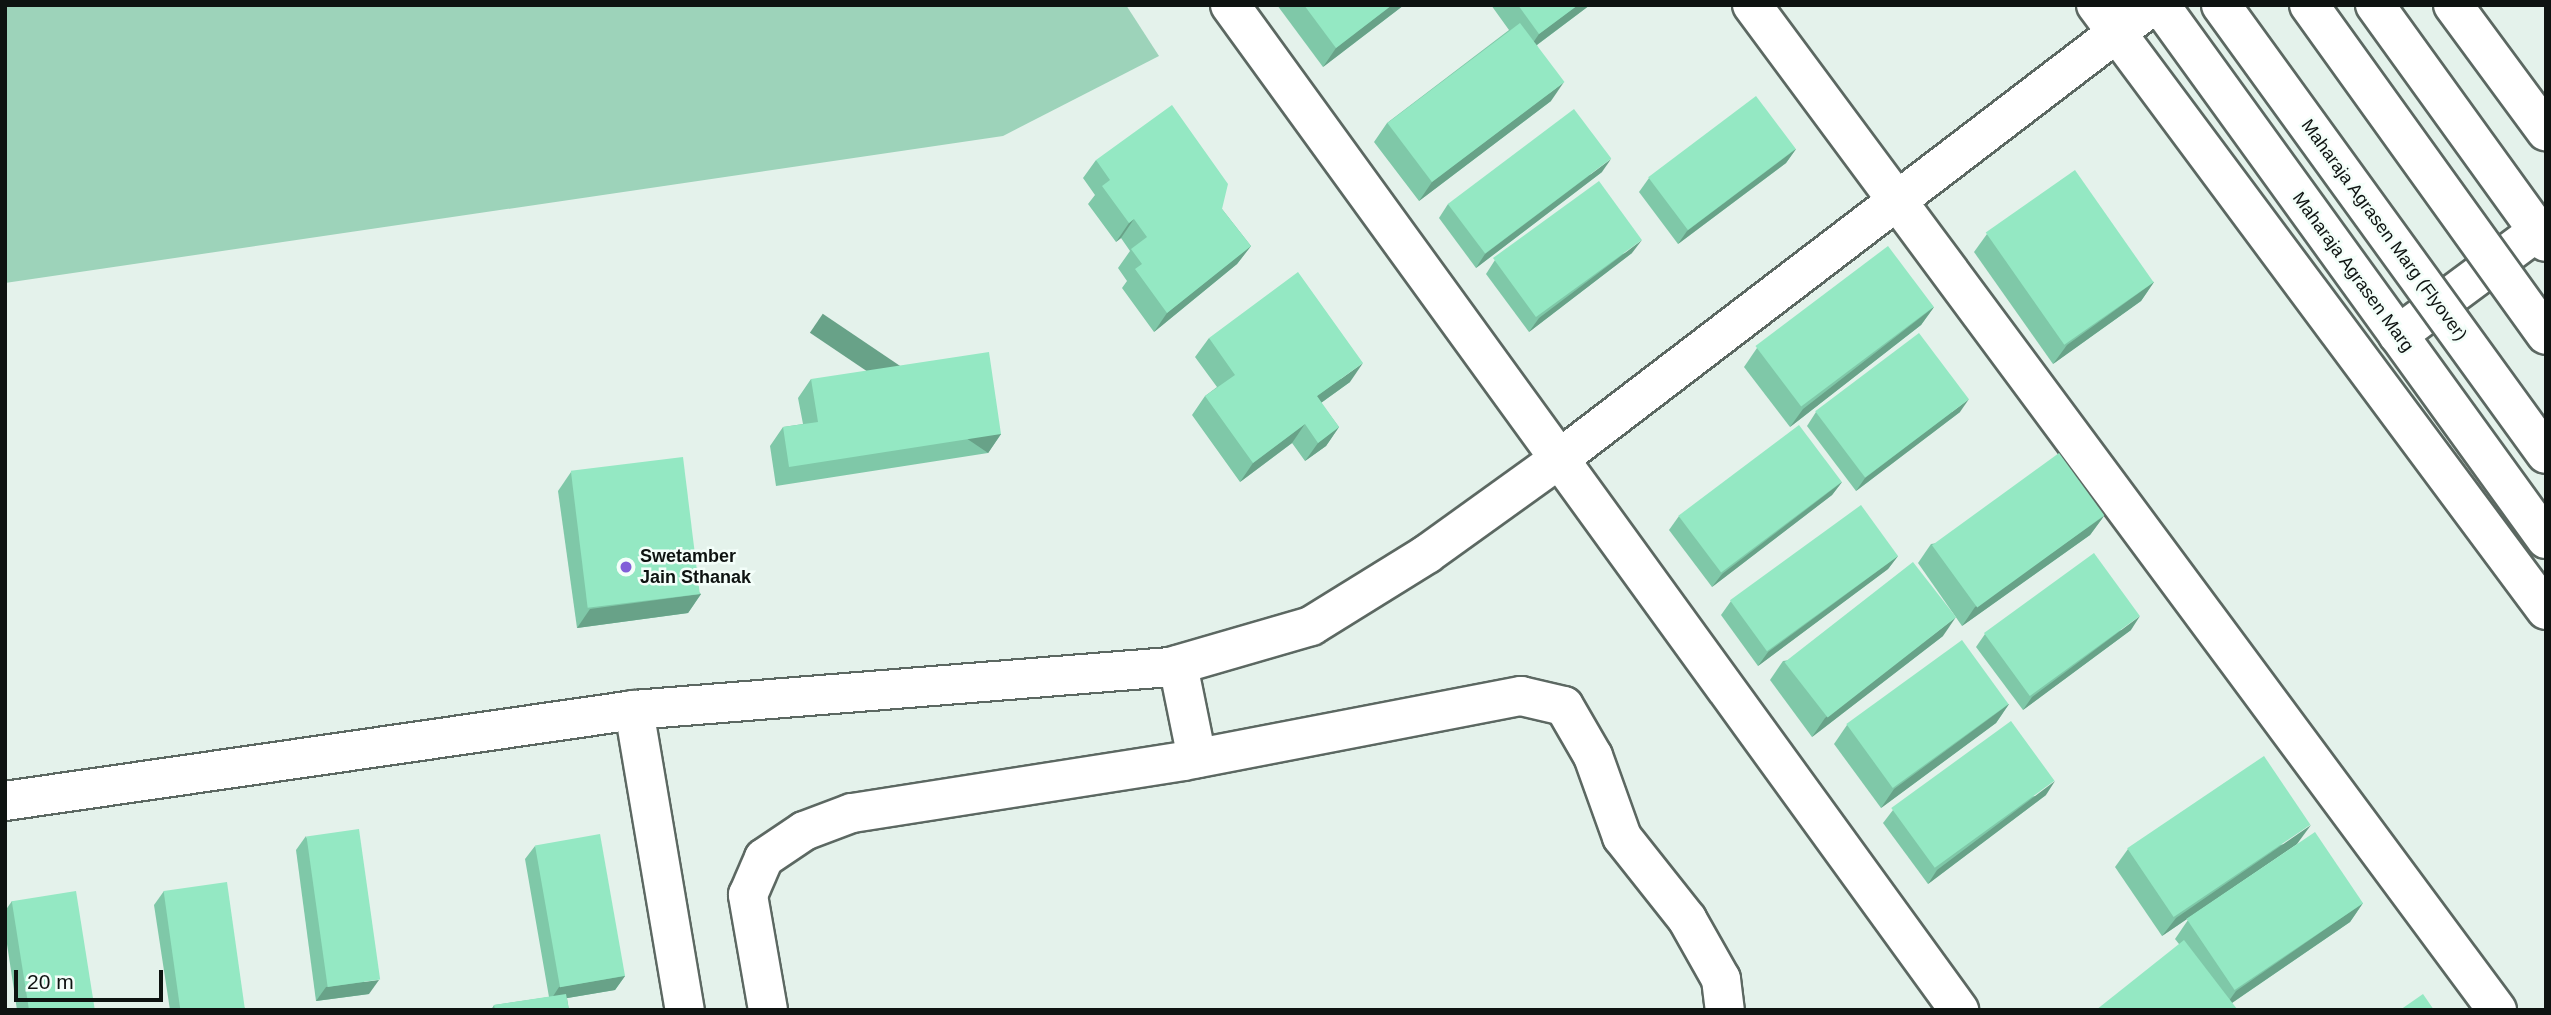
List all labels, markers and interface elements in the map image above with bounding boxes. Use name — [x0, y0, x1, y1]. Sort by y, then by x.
street label: Maharaja Agrasen Marg (Flyover) — [2296, 115, 2472, 345]
street label: Maharaja Agrasen Marg — [2288, 188, 2418, 356]
place label: Swetamber Jain Sthanak — [640, 546, 751, 588]
marker: Swetamber Jain Sthanak — [618, 559, 634, 575]
scale bar — [18, 956, 166, 1000]
text: 20 m — [27, 970, 74, 993]

